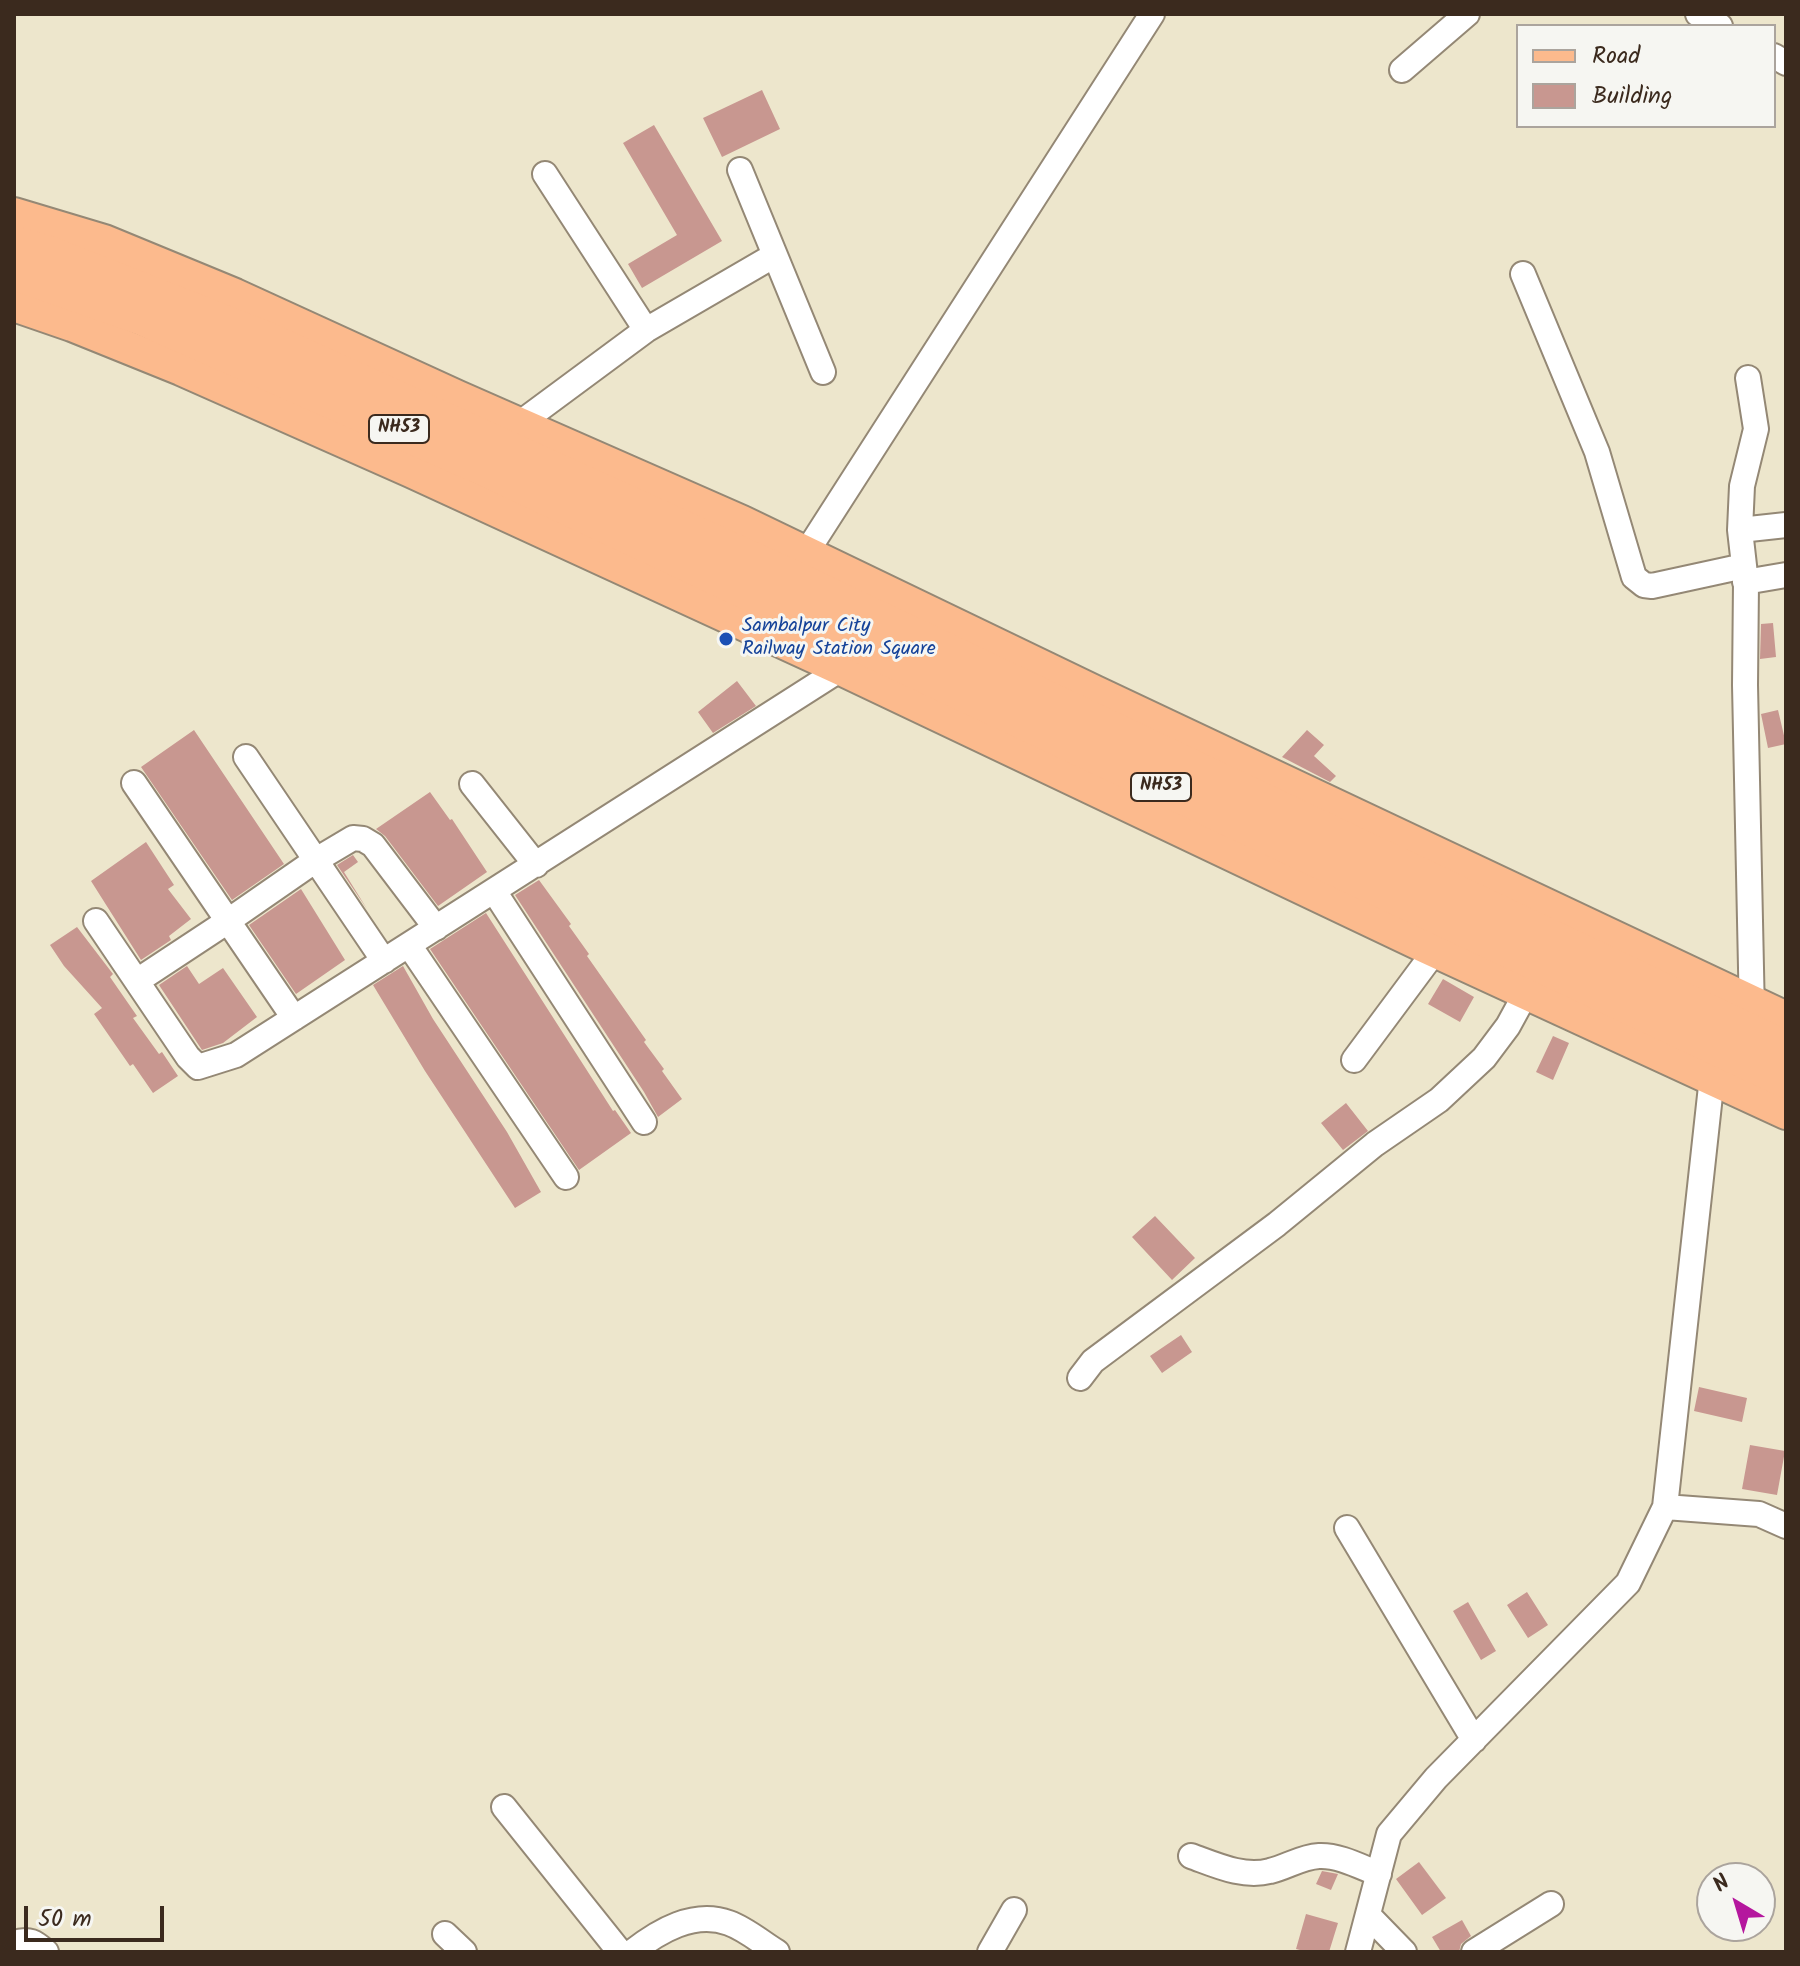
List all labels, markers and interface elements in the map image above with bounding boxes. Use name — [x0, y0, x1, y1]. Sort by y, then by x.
legend — [1516, 24, 1776, 128]
text: Road — [1592, 37, 1640, 76]
text: Building — [1592, 77, 1672, 116]
road number: NH53 — [369, 415, 429, 443]
place label: Sambalpur City Railway Station Square — [742, 616, 936, 663]
marker: Sambalpur City Railway Station Square — [717, 630, 735, 648]
road number: NH53 — [1131, 773, 1191, 801]
north arrow — [1696, 1862, 1776, 1942]
text: N — [1706, 1866, 1738, 1902]
scale bar — [28, 1890, 168, 1940]
text: 50 m — [38, 1900, 92, 1939]

